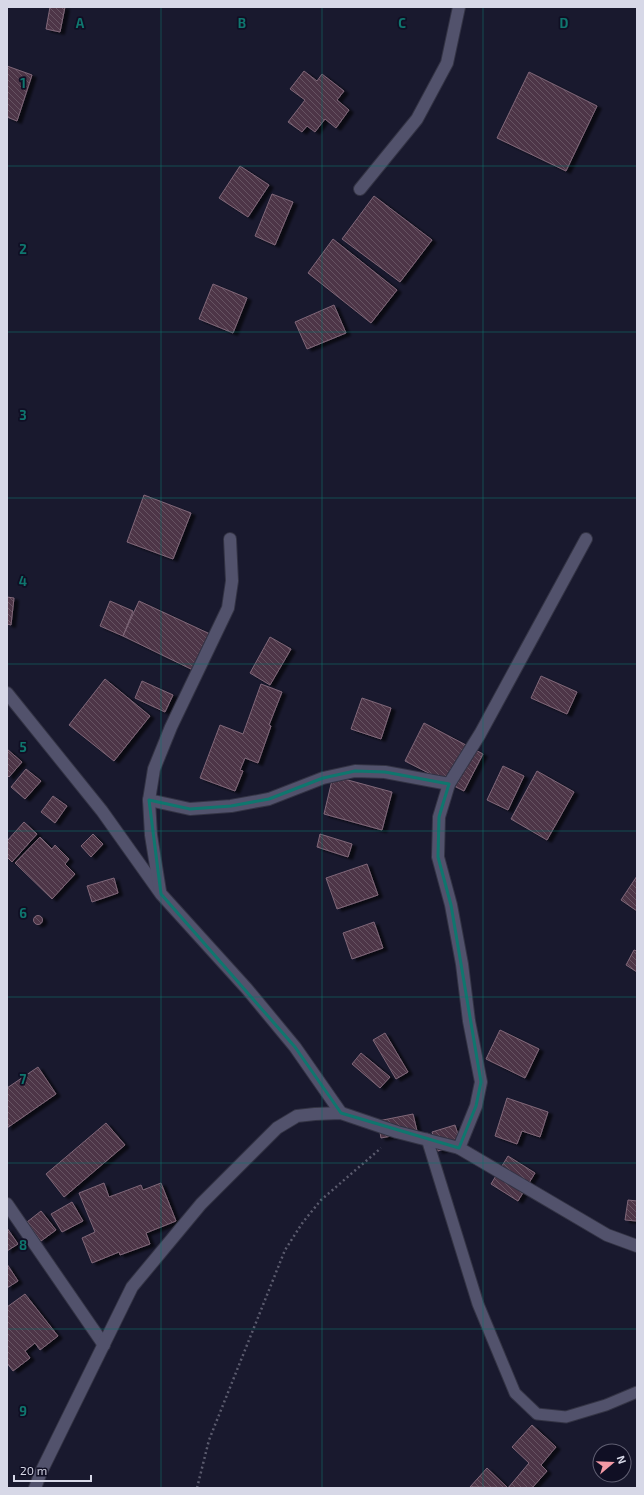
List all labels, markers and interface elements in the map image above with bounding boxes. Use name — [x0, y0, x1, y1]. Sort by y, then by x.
text: A — [76, 15, 85, 31]
text: B — [238, 15, 246, 31]
text: C — [398, 15, 406, 31]
text: D — [560, 15, 569, 31]
text: 1 — [20, 75, 26, 91]
text: 2 — [19, 241, 27, 257]
text: 3 — [19, 407, 27, 423]
text: 4 — [19, 573, 27, 589]
text: 5 — [19, 739, 27, 755]
text: 6 — [19, 905, 27, 921]
text: 7 — [20, 1071, 27, 1087]
text: 8 — [19, 1237, 27, 1253]
text: 9 — [19, 1403, 27, 1419]
north arrow — [592, 1443, 632, 1483]
text: N — [614, 1454, 629, 1466]
scale bar — [14, 1457, 91, 1483]
text: 20 m — [20, 1463, 47, 1477]

